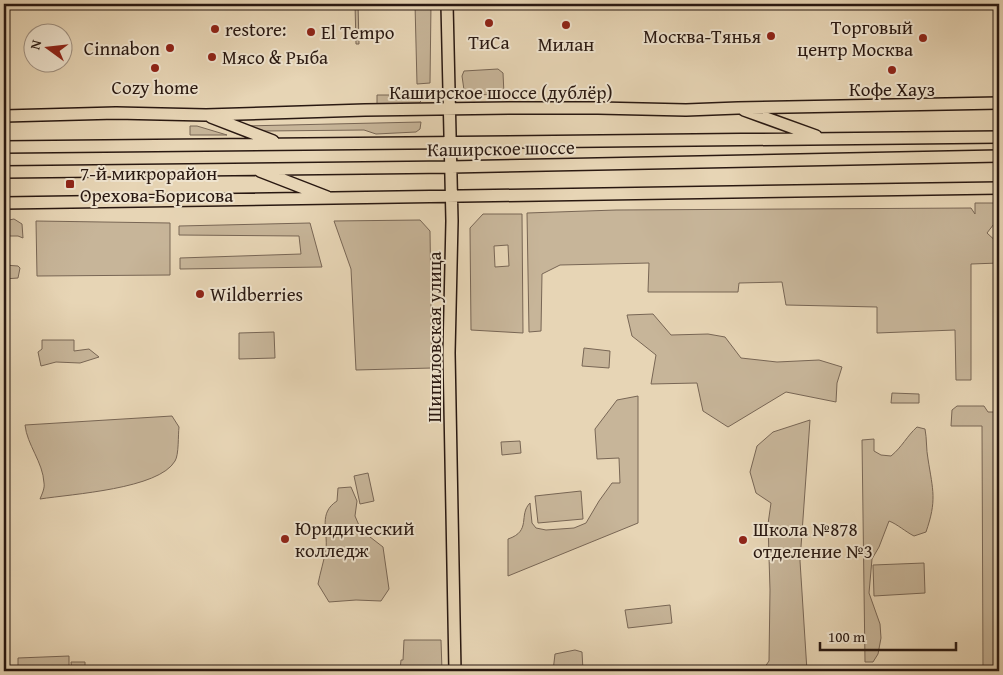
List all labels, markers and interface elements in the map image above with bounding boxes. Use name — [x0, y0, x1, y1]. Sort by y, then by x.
place label: Торговый центр Москва — [797, 13, 913, 63]
place label: restore: — [225, 15, 286, 43]
marker: ТиСа — [483, 17, 495, 29]
place label: El Tempo — [321, 18, 394, 46]
marker: Милан — [560, 19, 572, 31]
north arrow — [22, 22, 72, 72]
place label: Москва-Тянья — [643, 22, 761, 50]
marker: restore: — [209, 23, 221, 35]
marker: El Tempo — [305, 26, 317, 38]
place label: ТиСа — [468, 28, 510, 56]
place label: Милан — [538, 30, 594, 58]
marker: Москва-Тянья — [765, 30, 777, 42]
marker: Торговый центр Москва — [917, 32, 929, 44]
place label: Cinnabon — [84, 34, 160, 62]
text: N — [25, 37, 46, 52]
marker: Cinnabon — [164, 42, 176, 54]
place label: Мясо & Рыба — [222, 43, 328, 71]
marker: Мясо & Рыба — [206, 51, 218, 63]
marker: Cozy home — [149, 62, 161, 74]
marker: Кофе Хауз — [886, 64, 898, 76]
place label: Cozy home — [112, 73, 198, 101]
place label: Кофе Хауз — [849, 75, 935, 103]
street label: Каширское шоссе (дублёр) — [389, 78, 613, 106]
street label: Каширское шоссе — [427, 133, 575, 163]
place label: 7-й микрорайон Орехова-Борисова — [80, 159, 233, 209]
marker: 7-й микрорайон Орехова-Борисова — [64, 178, 76, 190]
street label: Шипиловская улица — [420, 251, 448, 423]
place label: Wildberries — [210, 280, 303, 308]
marker: Wildberries — [194, 288, 206, 300]
place label: Юридический колледж — [295, 514, 414, 564]
place label: Школа №878 отделение №3 — [753, 515, 873, 565]
marker: Юридический колледж — [279, 533, 291, 545]
marker: Школа №878 отделение №3 — [737, 534, 749, 546]
scale bar — [820, 620, 957, 652]
text: 100 m — [828, 626, 866, 647]

